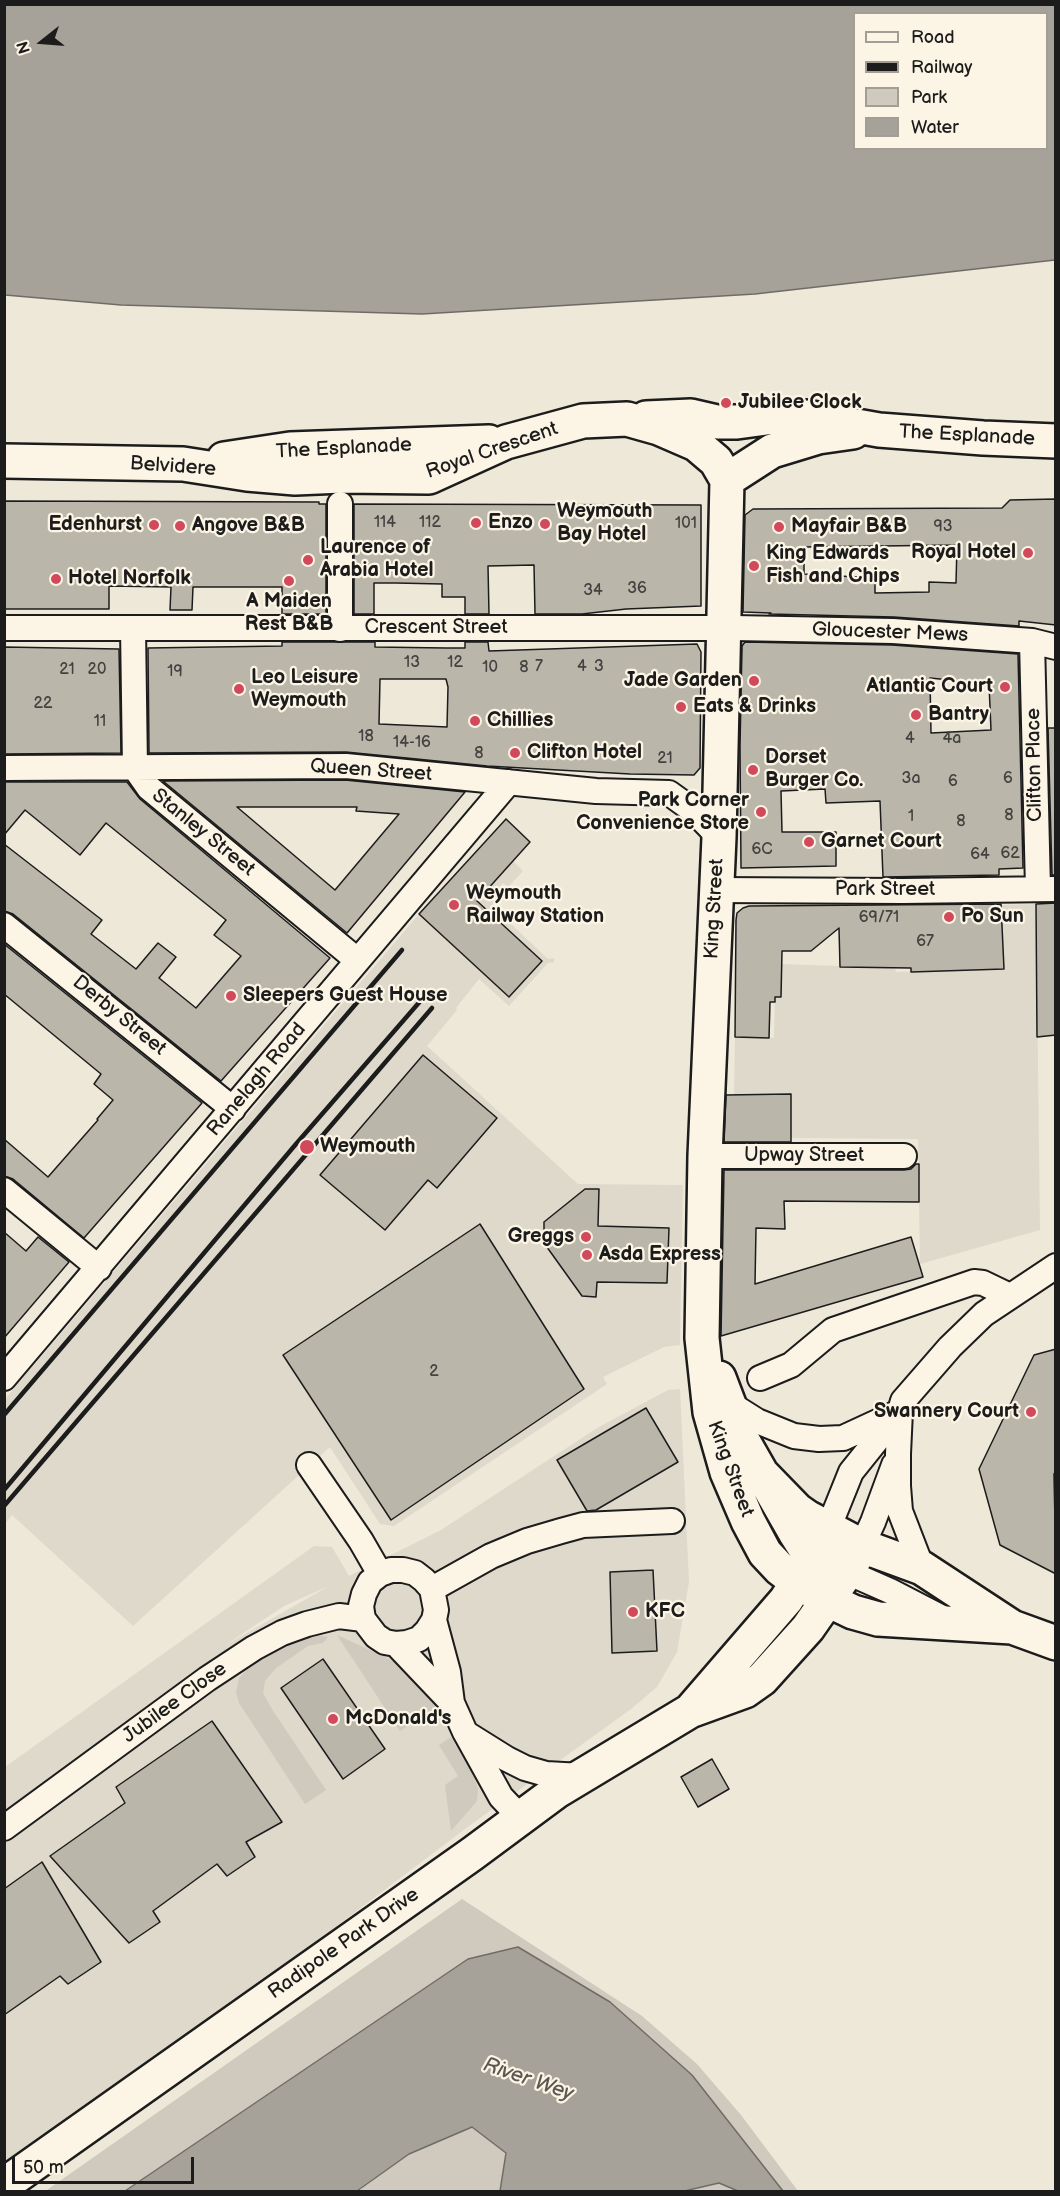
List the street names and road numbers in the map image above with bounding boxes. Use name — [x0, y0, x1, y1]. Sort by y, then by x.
street label: Royal Crescent — [423, 417, 561, 485]
street label: The Esplanade — [898, 420, 1036, 452]
street label: The Esplanade — [275, 433, 413, 465]
street label: Belvidere — [129, 452, 217, 482]
street label: Crescent Street — [364, 616, 508, 640]
street label: Gloucester Mews — [811, 618, 969, 648]
street label: Clifton Place — [1022, 708, 1048, 822]
street label: Queen Street — [309, 755, 433, 787]
street label: Stanley Street — [147, 784, 259, 882]
street label: King Street — [700, 858, 730, 960]
street label: Park Street — [835, 878, 935, 902]
street label: Derby Street — [67, 971, 171, 1061]
street label: Ranelagh Road — [203, 1018, 311, 1142]
street label: Upway Street — [744, 1144, 864, 1168]
street label: King Street — [701, 1418, 759, 1520]
street label: Jubilee Close — [118, 1657, 232, 1749]
street label: Radipole Park Drive — [264, 1883, 424, 2005]

